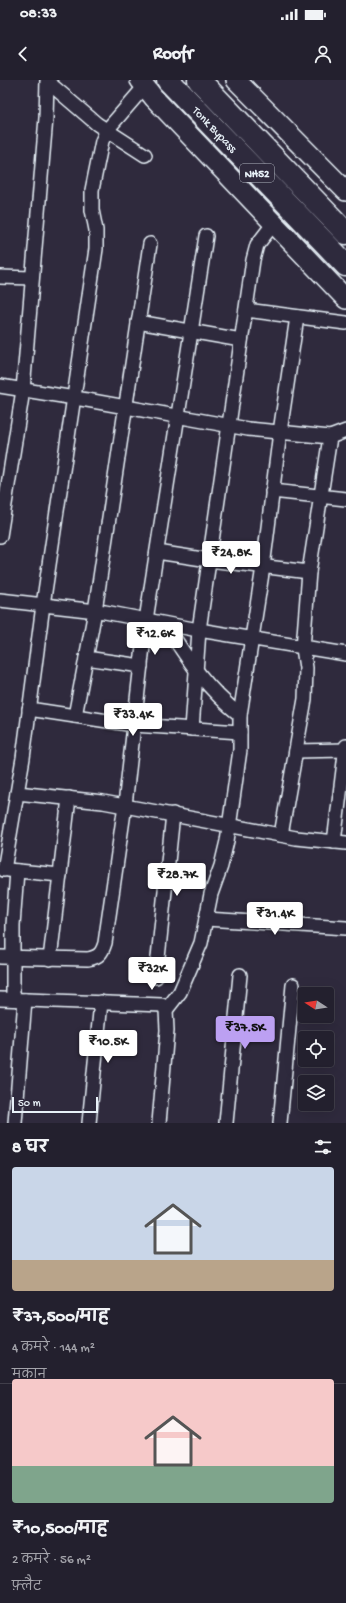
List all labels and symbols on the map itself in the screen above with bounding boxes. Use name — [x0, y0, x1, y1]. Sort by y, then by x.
street label: Tonk Bypass — [188, 104, 239, 157]
road number: NH52 — [240, 164, 274, 182]
pin: ₹24.8K — [198, 541, 264, 575]
pin: ₹12.6K — [122, 622, 188, 656]
pin: ₹33.4K — [100, 703, 166, 737]
pin: ₹28.7K — [144, 863, 210, 897]
pin: ₹31.4K — [242, 902, 308, 936]
pin: ₹32K — [128, 957, 176, 991]
north arrow — [298, 987, 334, 1023]
pin: ₹37.5K — [212, 1016, 278, 1050]
pin: ₹10.5K — [75, 1030, 141, 1064]
scale bar — [12, 1095, 98, 1114]

